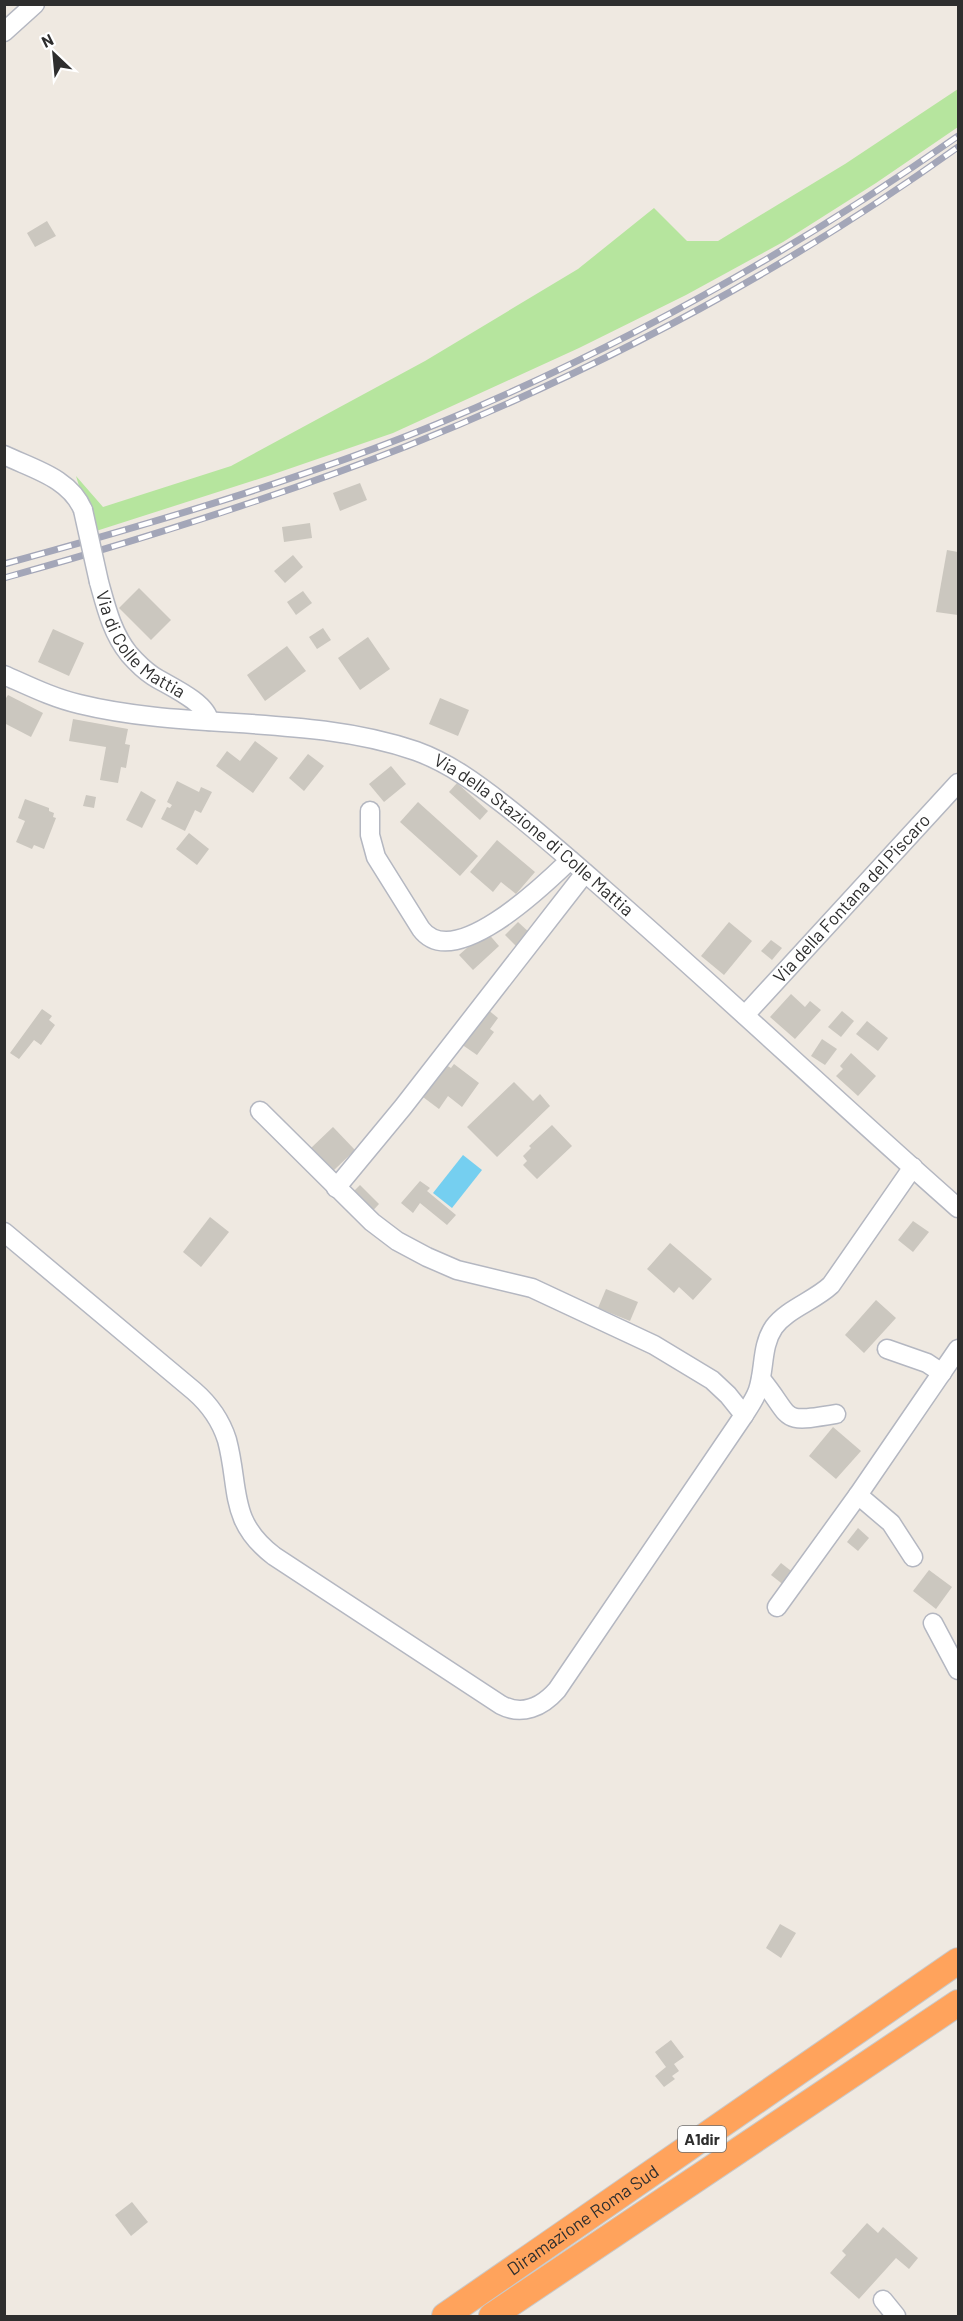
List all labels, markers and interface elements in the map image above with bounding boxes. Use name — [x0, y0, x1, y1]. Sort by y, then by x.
north arrow — [24, 24, 84, 84]
text: N — [38, 29, 56, 51]
street label: Via di Colle Mattia — [92, 588, 190, 702]
street label: Via della Stazione di Colle Mattia — [431, 748, 639, 920]
street label: Via della Fontana del Piscaro — [768, 809, 934, 987]
road number: A1dir — [678, 2126, 726, 2152]
street label: Diramazione Roma Sud — [503, 2160, 663, 2280]

